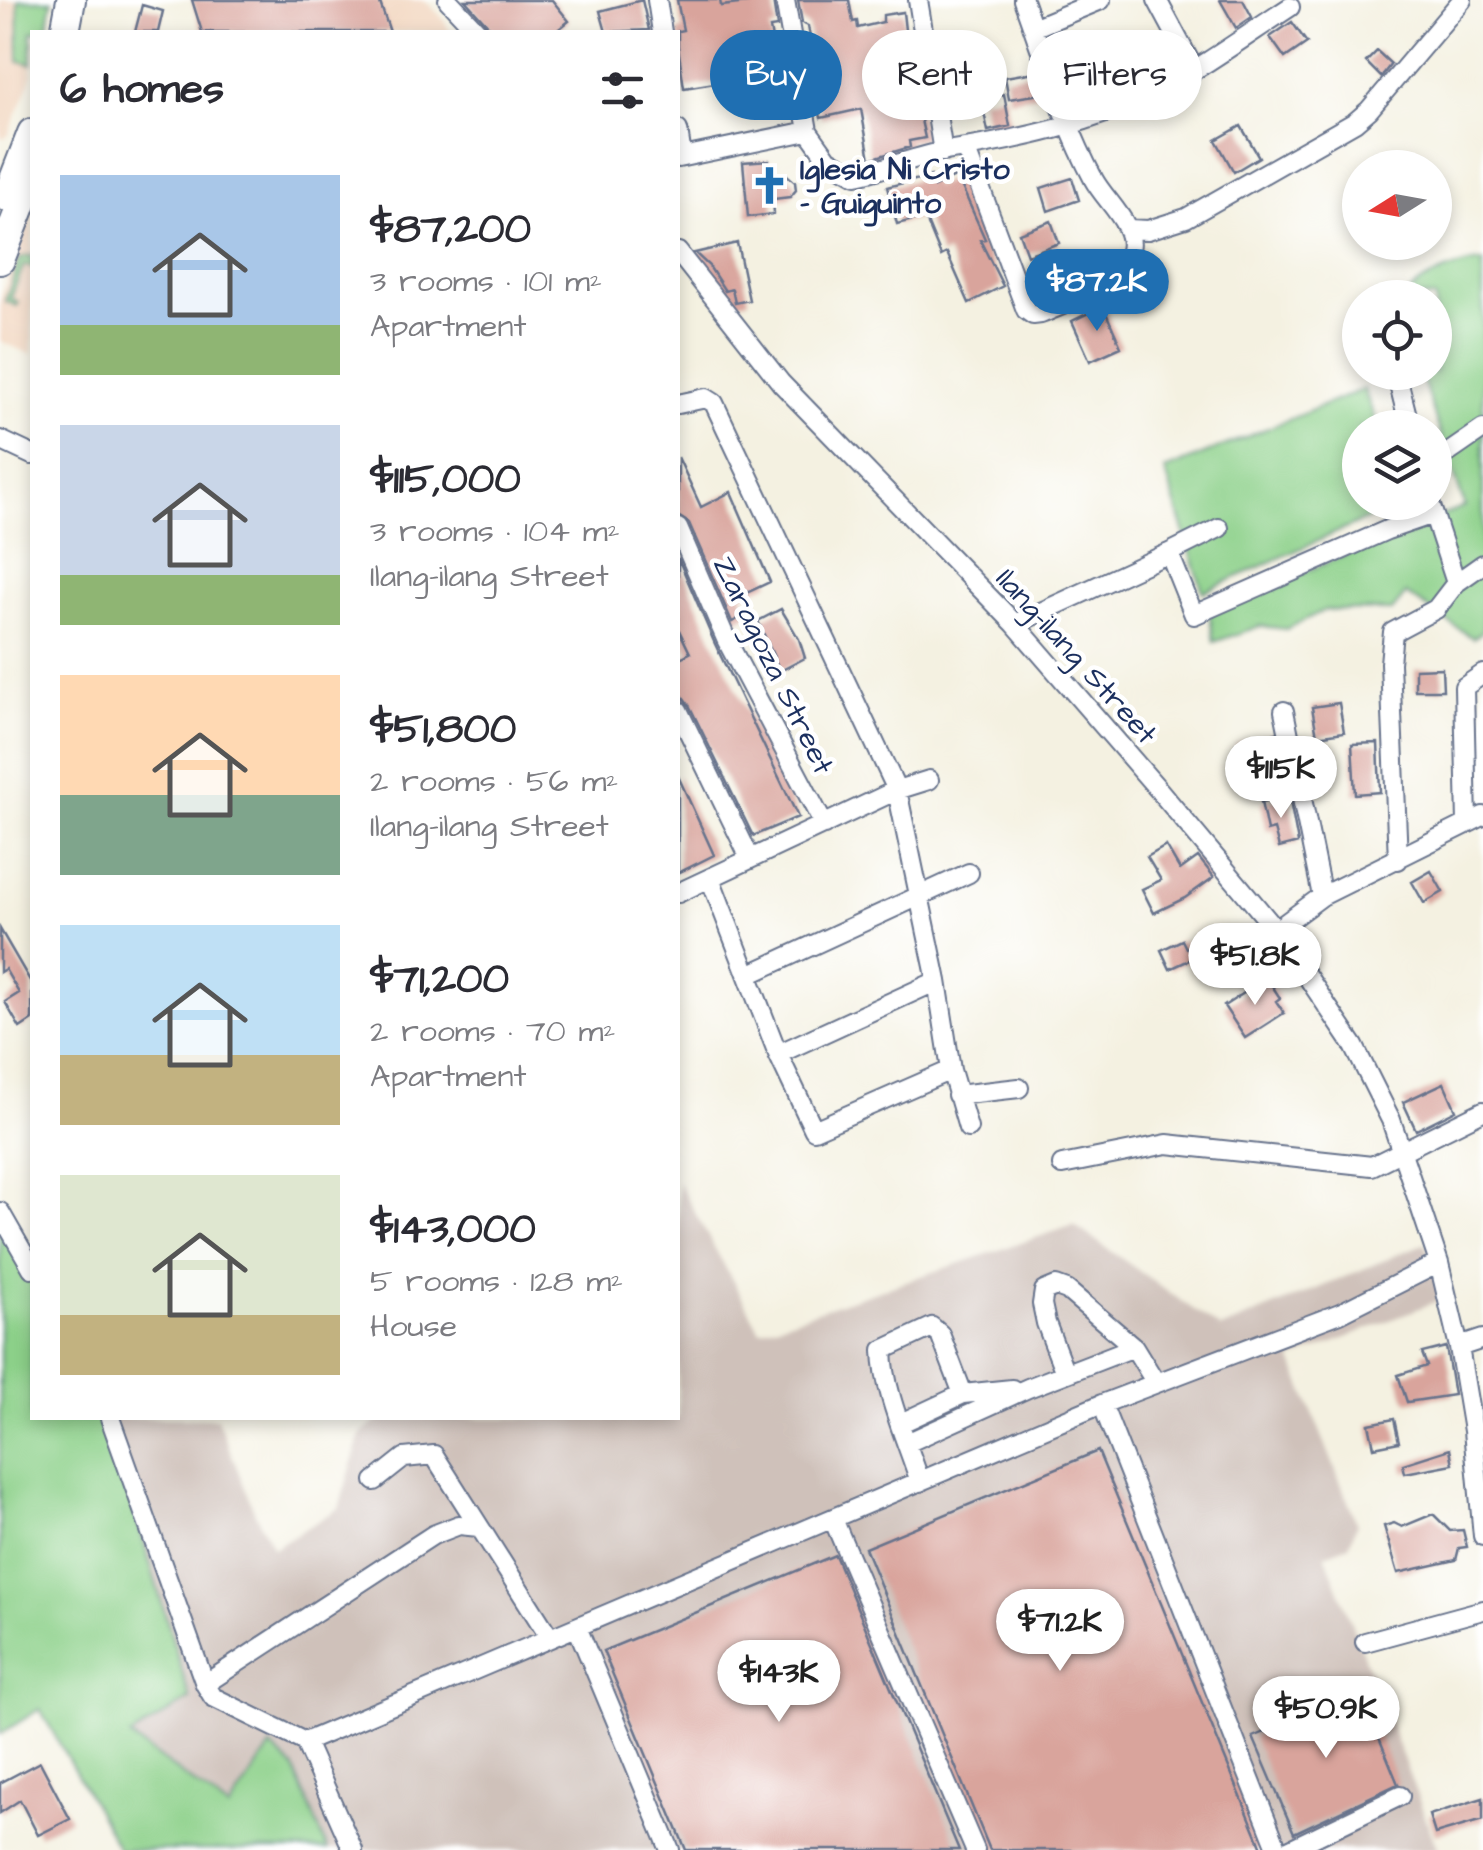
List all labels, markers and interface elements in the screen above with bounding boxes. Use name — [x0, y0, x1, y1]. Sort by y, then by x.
chip: Buy — [710, 30, 842, 120]
chip: Rent — [862, 30, 1007, 120]
chip: Filters — [1027, 30, 1202, 120]
text: 6 homes — [60, 61, 224, 119]
icon: filters — [595, 63, 650, 118]
place label: Iglesia Ni Cristo - Guiguinto — [800, 149, 1010, 227]
north arrow — [1342, 150, 1452, 260]
map controls — [1342, 150, 1452, 520]
church icon: Iglesia Ni Cristo - Guiguinto — [749, 165, 791, 207]
text: $87,200 — [370, 201, 531, 259]
icon: home — [140, 215, 260, 335]
pin: $87.2K — [1016, 249, 1178, 334]
text: 3 rooms · 101 m² — [370, 259, 602, 304]
text: $87.2K — [1047, 259, 1147, 304]
button: locate — [1342, 280, 1452, 390]
text: Apartment — [370, 304, 526, 349]
button: layers — [1342, 410, 1452, 520]
text: $115,000 — [370, 451, 521, 509]
icon: home — [140, 465, 260, 585]
text: 3 rooms · 104 m² — [370, 509, 620, 554]
street label: Zaragoza Street — [701, 549, 844, 782]
text: Ilang-ilang Street — [370, 554, 609, 599]
street label: Ilang-ilang Street — [985, 559, 1167, 755]
text: $51,800 — [370, 701, 516, 759]
icon: home — [140, 715, 260, 835]
pin: $115K — [1211, 736, 1351, 821]
text: $115K — [1247, 746, 1315, 791]
text: 2 rooms · 56 m² — [370, 759, 618, 804]
text: Ilang-ilang Street — [370, 804, 609, 849]
pin: $51.8K — [1174, 923, 1336, 1008]
text: $51.8K — [1210, 933, 1300, 978]
text: $71,200 — [370, 951, 509, 1009]
icon: home — [140, 965, 260, 1085]
text: 2 rooms · 70 m² — [370, 1009, 615, 1054]
text: Apartment — [370, 1054, 526, 1099]
text: $143,000 — [370, 1201, 536, 1259]
icon: home — [140, 1215, 260, 1335]
text: 5 rooms · 128 m² — [370, 1259, 623, 1304]
text: House — [370, 1304, 457, 1349]
pin: $71.2K — [979, 1589, 1141, 1674]
text: $71.2K — [1018, 1599, 1102, 1644]
pin: $143K — [709, 1640, 849, 1725]
text: $143K — [739, 1650, 819, 1695]
pin: $50.9K — [1245, 1676, 1407, 1761]
text: $50.9K — [1275, 1686, 1377, 1731]

